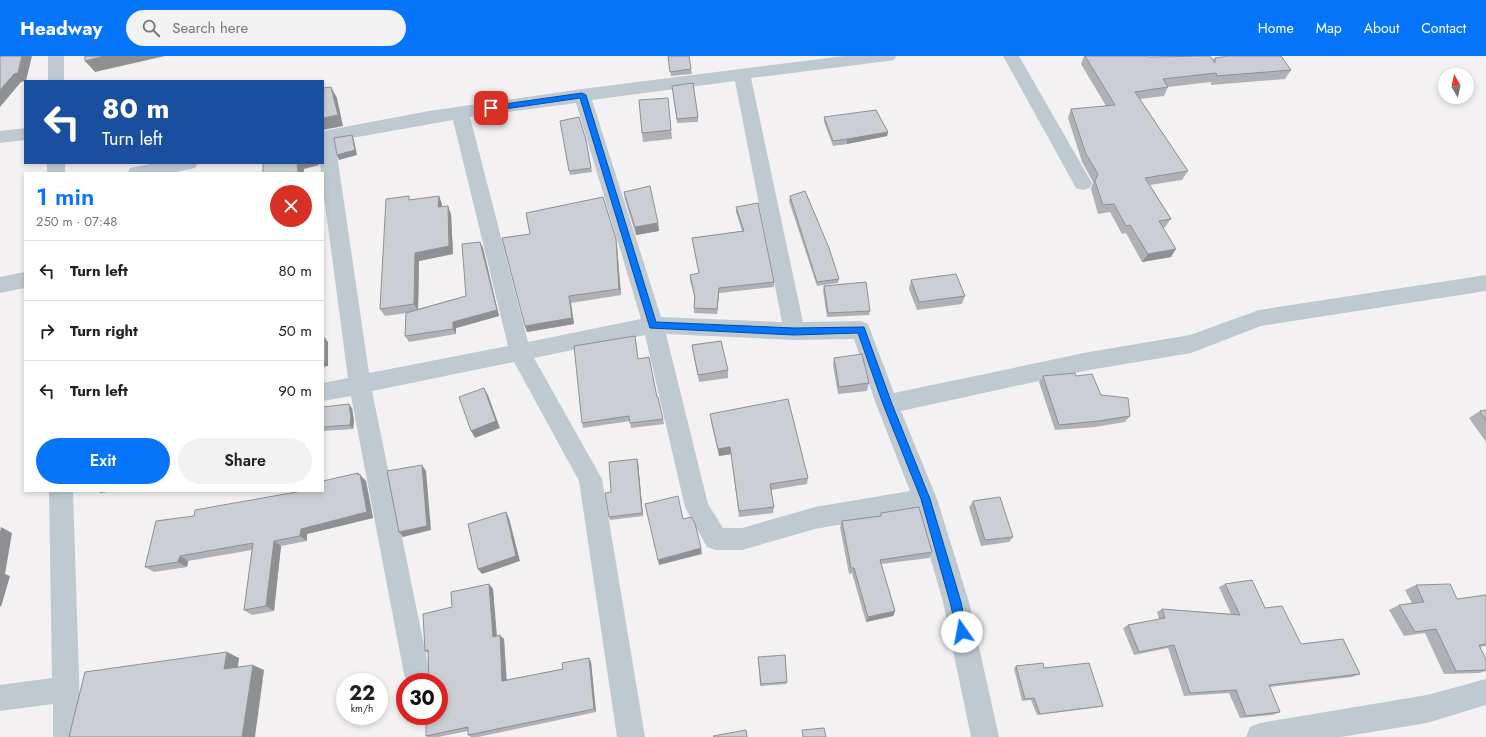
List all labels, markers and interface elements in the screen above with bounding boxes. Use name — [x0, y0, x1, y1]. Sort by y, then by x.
search box — [126, 10, 406, 46]
text: Headway — [20, 15, 102, 42]
icon: search — [140, 17, 162, 39]
text: Search here — [172, 17, 248, 39]
text: Home — [1258, 18, 1294, 38]
text: Map — [1316, 18, 1342, 38]
text: About — [1364, 18, 1399, 38]
text: Contact — [1421, 18, 1466, 38]
north arrow — [1438, 68, 1474, 104]
map controls — [1438, 68, 1474, 104]
text: 80 m — [102, 88, 169, 129]
pin — [474, 91, 508, 125]
icon: left — [36, 96, 88, 148]
icon: arrive — [480, 97, 502, 119]
text: Turn left — [102, 126, 162, 152]
text: 1 min — [36, 179, 94, 214]
button: close — [270, 185, 312, 227]
text: 250 m · 07:48 — [36, 212, 117, 231]
icon: left — [36, 260, 58, 282]
text: Turn left — [70, 260, 128, 282]
text: 80 m — [279, 260, 312, 282]
icon: right — [36, 320, 58, 342]
text: Turn right — [70, 320, 138, 342]
text: 50 m — [278, 320, 312, 342]
icon: left — [36, 380, 58, 402]
text: Turn left — [70, 380, 128, 402]
text: 90 m — [278, 380, 312, 402]
button: Exit — [36, 438, 170, 484]
button: Share — [178, 438, 312, 484]
position arrow — [941, 611, 983, 653]
speed limit sign: 30 — [396, 673, 448, 725]
text: 22 — [349, 679, 375, 708]
text: km/h — [351, 701, 373, 716]

